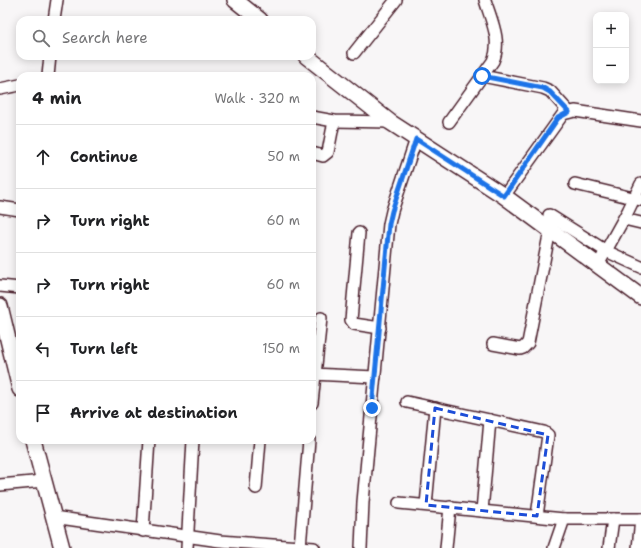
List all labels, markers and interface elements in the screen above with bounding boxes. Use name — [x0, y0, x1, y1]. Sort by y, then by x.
map controls — [593, 12, 629, 84]
button: + — [593, 12, 629, 48]
search box — [16, 16, 316, 60]
icon: search — [30, 27, 52, 49]
text: Search here — [62, 28, 148, 48]
button: − — [593, 48, 629, 84]
route start — [473, 67, 491, 85]
text: 4 min — [32, 87, 82, 109]
text: Walk · 320 m — [214, 90, 300, 107]
icon: ahead — [32, 146, 54, 168]
text: Continue — [70, 147, 138, 167]
text: 50 m — [267, 148, 300, 165]
icon: right — [32, 210, 54, 232]
text: Turn right — [70, 211, 150, 231]
text: 60 m — [267, 212, 300, 229]
icon: right — [32, 274, 54, 296]
text: Turn right — [70, 275, 150, 295]
text: 60 m — [267, 276, 300, 293]
icon: left — [32, 338, 54, 360]
text: Turn left — [70, 339, 138, 359]
text: 150 m — [262, 340, 300, 357]
route end — [363, 399, 381, 417]
icon: arrive — [32, 402, 54, 424]
text: Arrive at destination — [70, 403, 238, 423]

